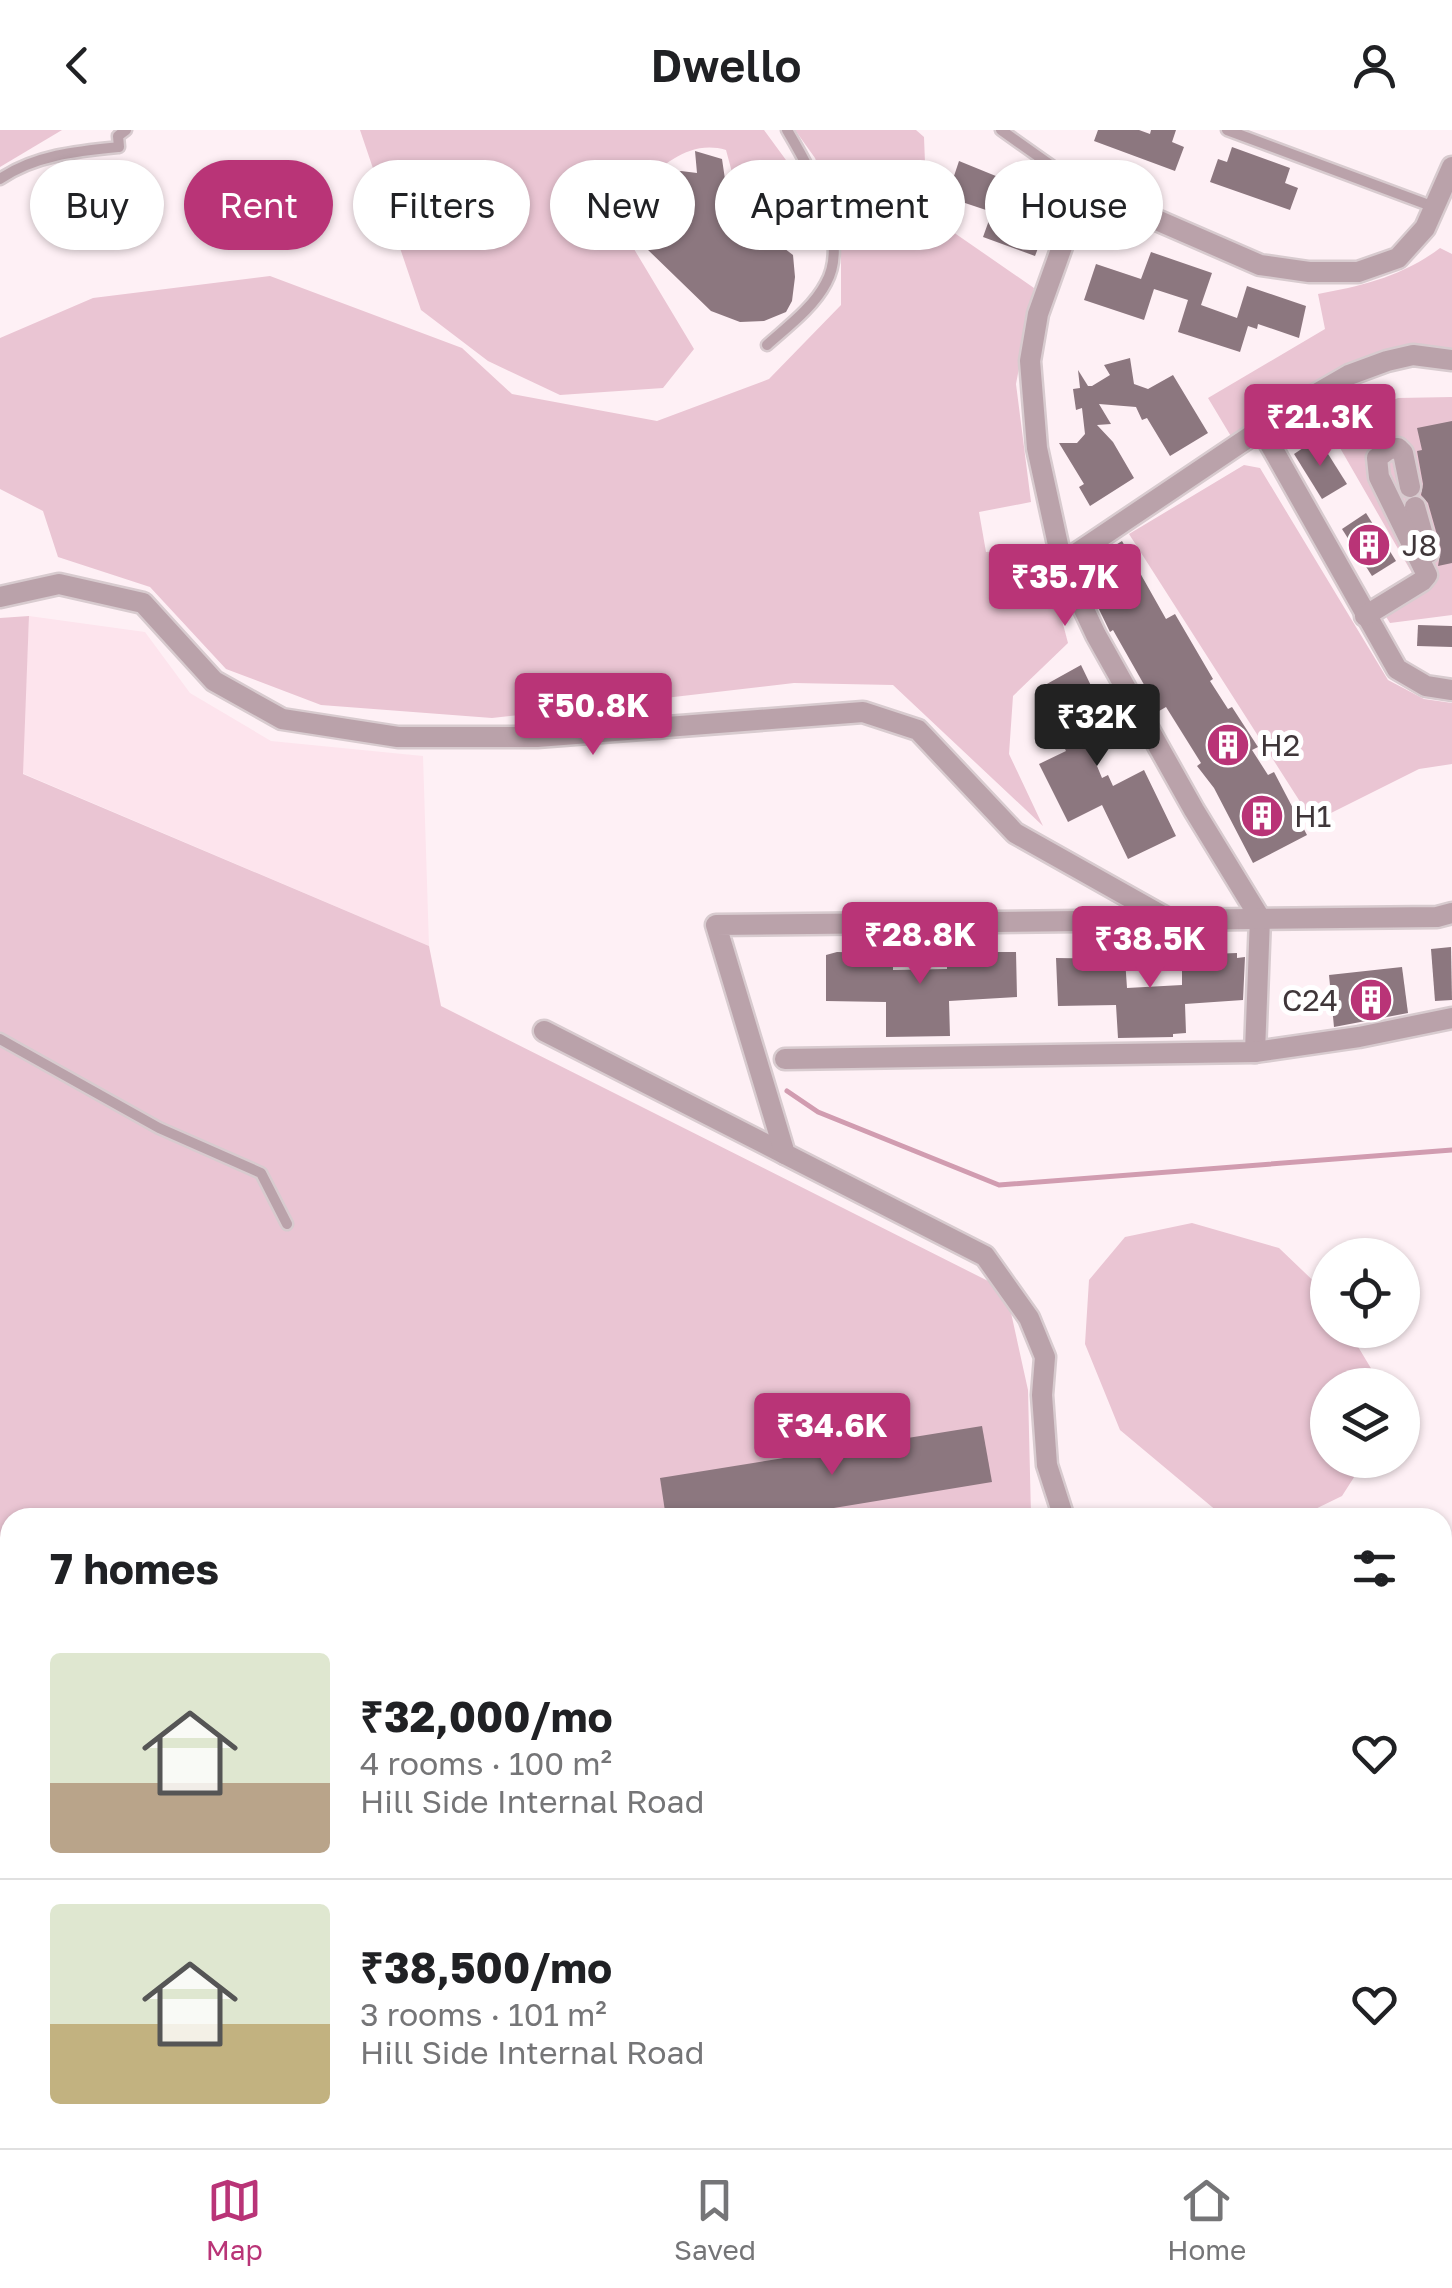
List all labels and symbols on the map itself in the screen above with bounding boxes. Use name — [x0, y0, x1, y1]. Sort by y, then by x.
pin: ₹21.3K — [1239, 384, 1401, 469]
building icon: J8 — [1346, 522, 1392, 568]
place label: J8 — [1402, 527, 1437, 563]
pin: ₹35.7K — [984, 544, 1146, 629]
pin: ₹50.8K — [512, 673, 674, 758]
pin: ₹32K — [1038, 684, 1156, 769]
building icon: H2 — [1205, 722, 1251, 768]
place label: H2 — [1260, 727, 1300, 763]
building icon: H1 — [1239, 793, 1285, 839]
place label: H1 — [1294, 798, 1331, 834]
pin: ₹28.8K — [839, 902, 1001, 987]
pin: ₹38.5K — [1069, 906, 1231, 991]
building icon: C24 — [1348, 977, 1394, 1023]
place label: C24 — [1282, 982, 1338, 1018]
pin: ₹34.6K — [751, 1393, 913, 1478]

